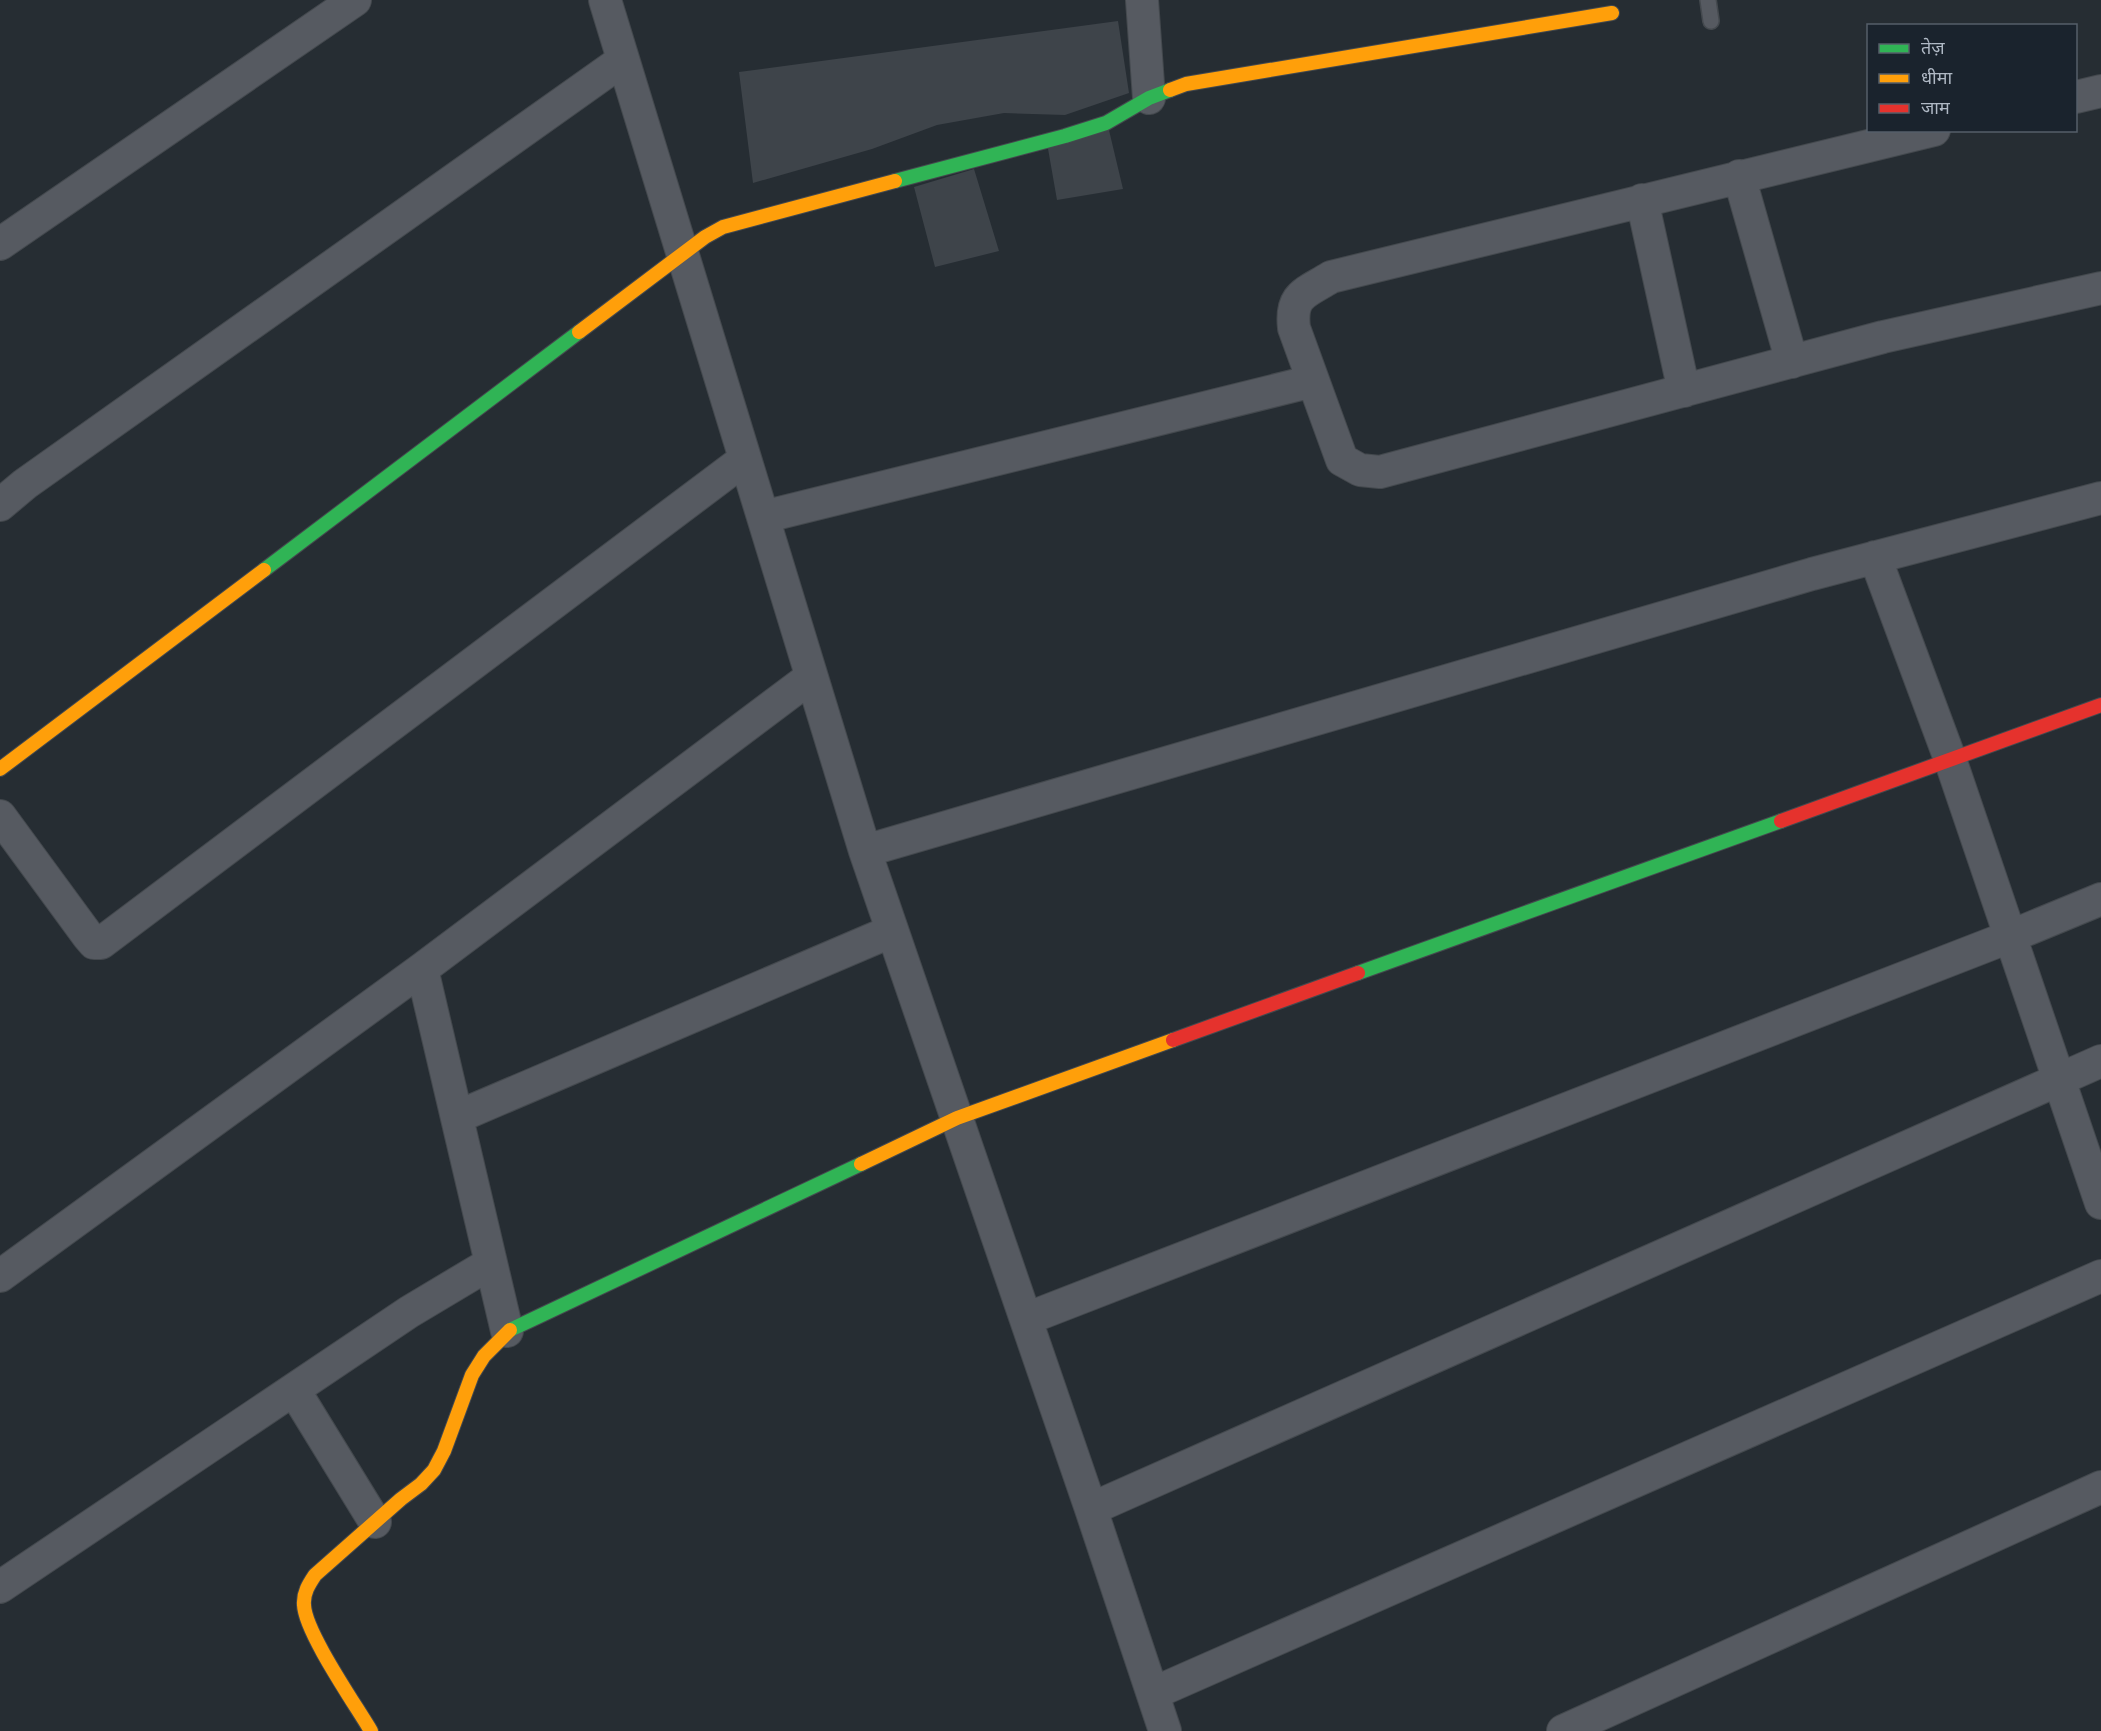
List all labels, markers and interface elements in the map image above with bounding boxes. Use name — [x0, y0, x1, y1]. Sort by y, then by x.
legend — [1867, 24, 2077, 132]
text: तेज़ — [1921, 36, 1945, 59]
text: धीमा — [1921, 66, 1952, 89]
text: जाम — [1921, 96, 1951, 119]

